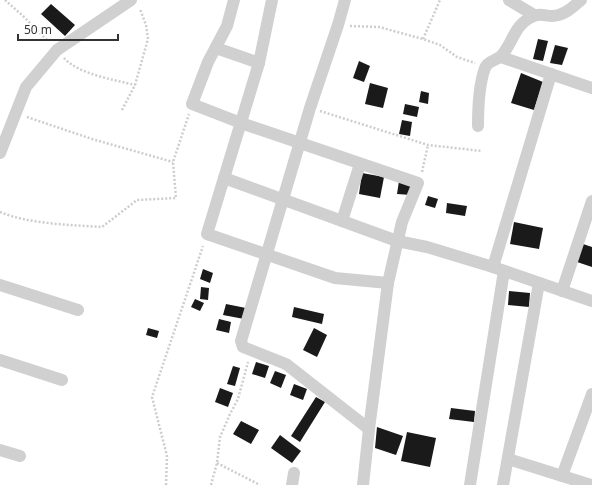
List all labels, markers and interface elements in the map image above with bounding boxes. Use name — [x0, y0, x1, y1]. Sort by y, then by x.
scale bar — [18, 16, 118, 42]
text: 50 m — [24, 21, 52, 38]

